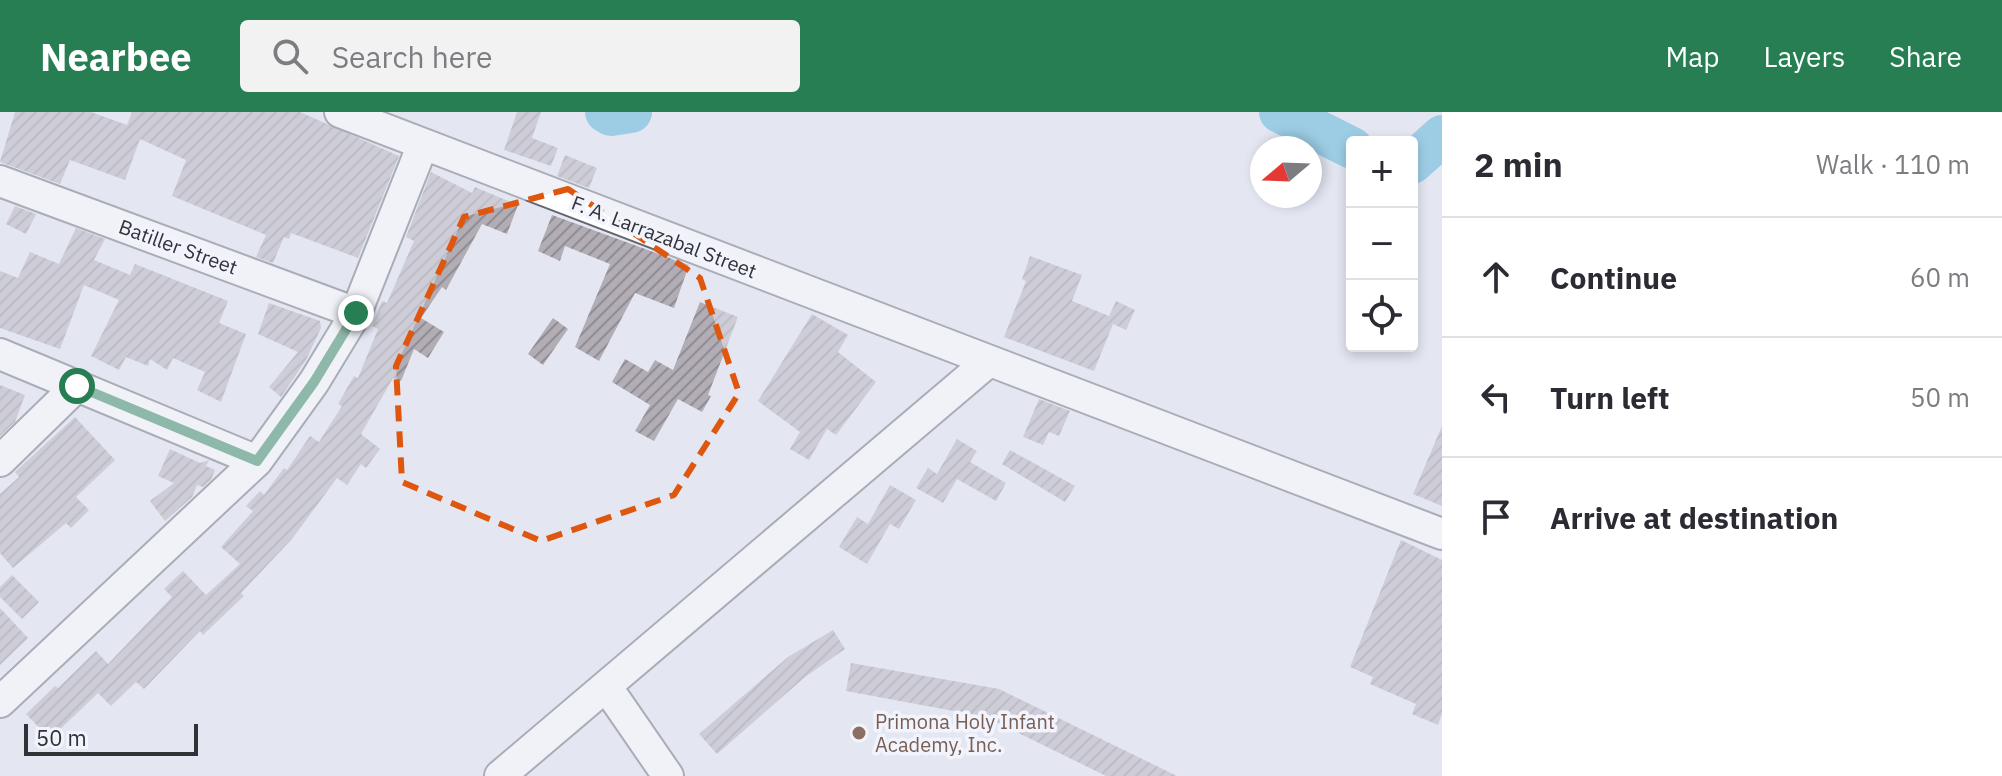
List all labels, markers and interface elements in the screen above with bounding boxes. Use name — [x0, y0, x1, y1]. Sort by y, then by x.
search box — [240, 20, 800, 92]
text: Nearbee — [40, 32, 192, 81]
icon: search — [268, 34, 312, 78]
text: Search here — [332, 37, 493, 76]
text: Map — [1665, 38, 1719, 75]
text: Layers — [1763, 38, 1845, 75]
text: Share — [1889, 38, 1962, 75]
north arrow — [1250, 136, 1322, 208]
map controls — [1346, 136, 1418, 352]
button: + — [1346, 136, 1418, 208]
text: 2 min — [1474, 142, 1563, 186]
text: Walk · 110 m — [1816, 147, 1970, 181]
street label: F. A. Larrazabal Street — [568, 189, 761, 284]
button: − — [1346, 208, 1418, 280]
street label: Batiller Street — [115, 213, 241, 280]
icon: ahead — [1474, 255, 1518, 299]
text: Continue — [1550, 258, 1677, 297]
text: 60 m — [1910, 260, 1970, 294]
button: locate — [1346, 280, 1418, 352]
route end — [338, 295, 374, 331]
route start — [59, 368, 95, 404]
icon: left — [1474, 375, 1518, 419]
text: Turn left — [1550, 378, 1669, 417]
text: 50 m — [1910, 380, 1970, 414]
icon: arrive — [1474, 495, 1518, 539]
text: Arrive at destination — [1550, 498, 1838, 537]
place label: Primona Holy Infant Academy, Inc. — [875, 708, 1055, 758]
scale bar — [24, 720, 198, 756]
text: 50 m — [36, 723, 87, 752]
marker: Primona Holy Infant Academy, Inc. — [850, 724, 868, 742]

